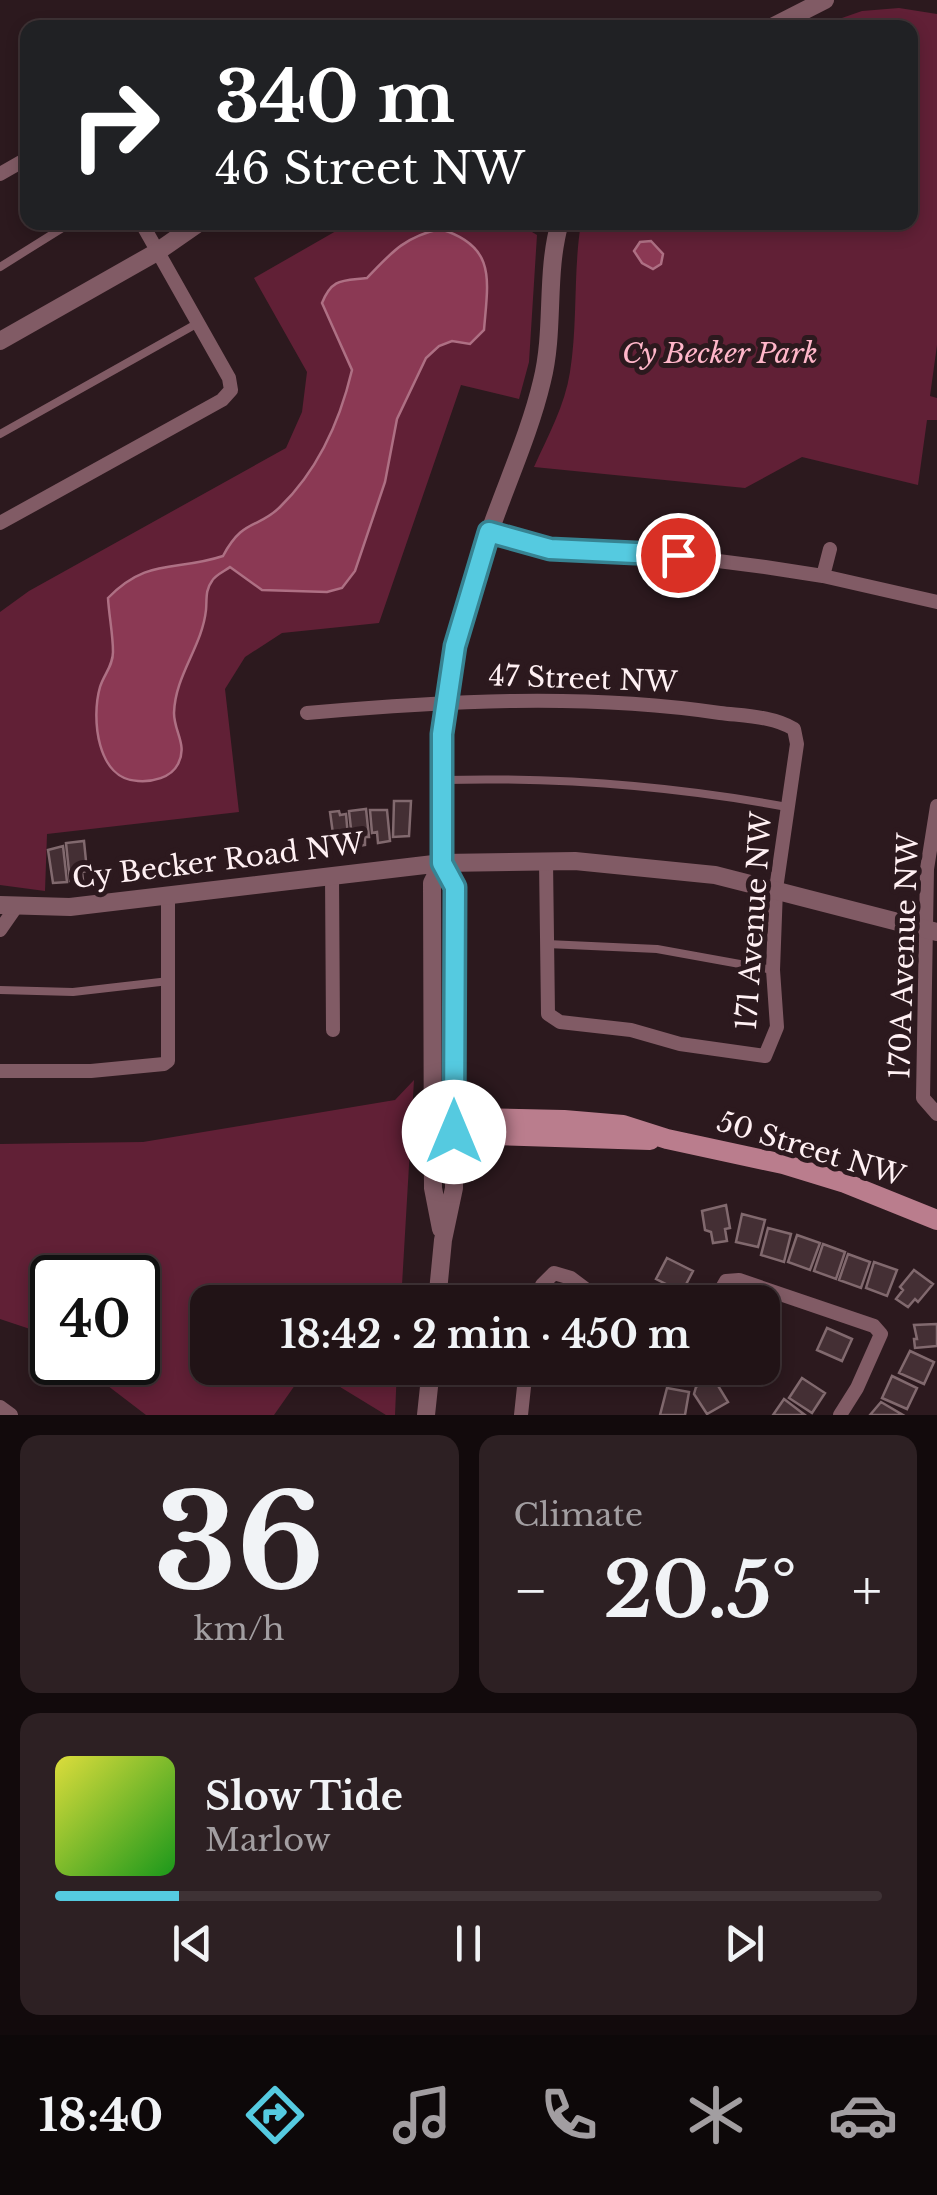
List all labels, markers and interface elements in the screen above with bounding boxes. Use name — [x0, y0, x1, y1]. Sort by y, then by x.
text: 340 m — [215, 54, 455, 141]
icon: right — [50, 60, 180, 190]
text: 46 Street NW — [215, 140, 525, 196]
park label: Cy Becker Park — [622, 336, 818, 371]
pin — [636, 513, 721, 598]
icon: arrive — [651, 528, 706, 583]
street label: 47 Street NW — [488, 658, 679, 700]
street label: 171 Avenue NW — [729, 810, 779, 1031]
street label: Cy Becker Road NW — [70, 826, 367, 896]
street label: 170A Avenue NW — [882, 831, 926, 1080]
position arrow — [402, 1080, 506, 1184]
street label: 50 Street NW — [713, 1104, 910, 1194]
speed limit sign: 40 — [30, 1255, 160, 1385]
text: 18:42 · 2 min · 450 m — [280, 1311, 690, 1358]
text: 36 — [154, 1463, 324, 1624]
text: Climate — [514, 1495, 643, 1535]
text: 20.5° — [603, 1544, 797, 1637]
text: − — [514, 1557, 548, 1625]
text: + — [852, 1557, 882, 1625]
text: km/h — [194, 1609, 285, 1649]
text: Slow Tide — [205, 1773, 403, 1820]
text: Marlow — [205, 1820, 331, 1860]
icon: previous — [165, 1916, 220, 1971]
icon: pause — [441, 1916, 496, 1971]
icon: next — [717, 1916, 772, 1971]
icon: directions — [240, 2080, 310, 2150]
icon: music — [387, 2080, 457, 2150]
icon: phone — [534, 2080, 604, 2150]
icon: climate — [681, 2080, 751, 2150]
icon: car — [828, 2080, 898, 2150]
text: 18:40 — [39, 2087, 163, 2143]

